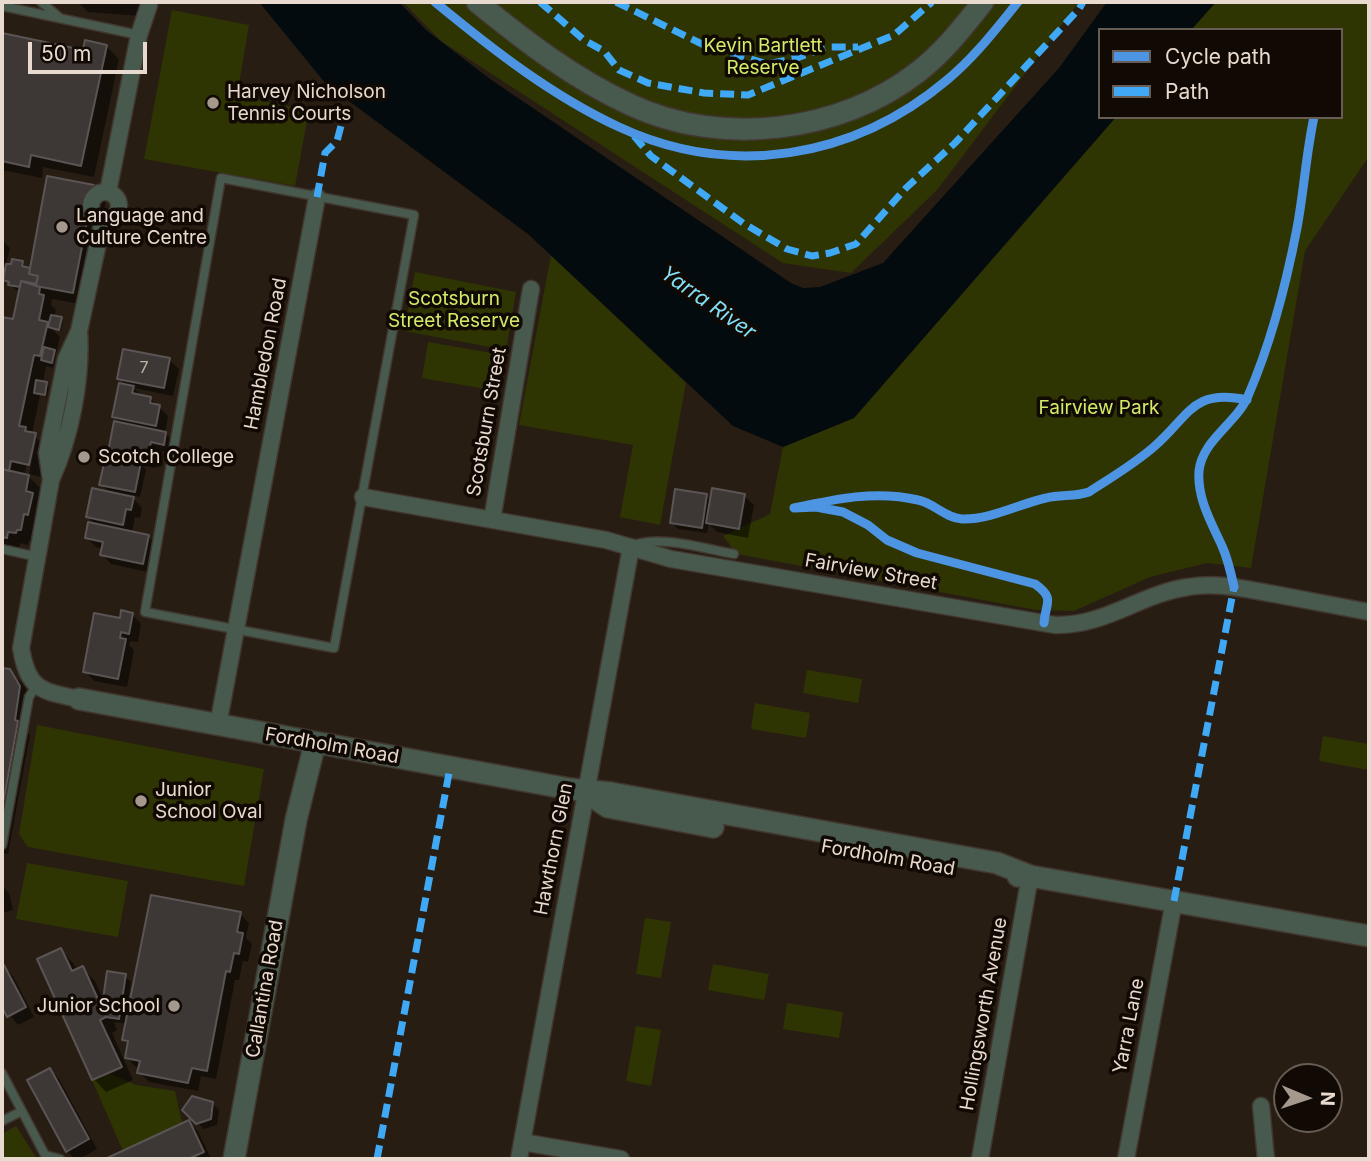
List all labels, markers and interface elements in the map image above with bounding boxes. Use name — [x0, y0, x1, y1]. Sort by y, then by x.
scale bar — [32, 28, 150, 72]
legend — [1098, 28, 1343, 119]
park label: Kevin Bartlett Reserve — [704, 35, 822, 79]
text: 50 m — [41, 41, 91, 66]
text: Cycle path — [1165, 44, 1271, 69]
text: Path — [1165, 79, 1210, 104]
place label: Harvey Nicholson Tennis Courts — [227, 81, 386, 125]
marker: Harvey Nicholson Tennis Courts — [205, 95, 221, 111]
place label: Language and Culture Centre — [76, 205, 207, 249]
marker: Language and Culture Centre — [54, 219, 70, 235]
water label: Yarra River — [656, 261, 760, 345]
street label: Hambledon Road — [240, 276, 292, 432]
park label: Scotsburn Street Reserve — [388, 288, 520, 332]
street label: Scotsburn Street — [463, 346, 511, 498]
house number: 7 — [139, 358, 149, 378]
park label: Fairview Park — [1038, 397, 1160, 419]
place label: Scotch College — [98, 446, 234, 468]
marker: Scotch College — [76, 449, 92, 465]
street label: Fairview Street — [803, 549, 939, 595]
street label: Fordholm Road — [263, 723, 401, 769]
place label: Junior School Oval — [155, 779, 262, 823]
street label: Hawthorn Glen — [530, 781, 578, 917]
marker: Junior School Oval — [133, 793, 149, 809]
street label: Fordholm Road — [819, 835, 957, 881]
street label: Hollingsworth Avenue — [956, 916, 1012, 1112]
street label: Callantina Road — [242, 918, 288, 1060]
street label: Yarra Lane — [1109, 976, 1149, 1076]
place label: Junior School — [37, 995, 160, 1017]
marker: Junior School — [166, 998, 182, 1014]
north arrow — [1273, 1063, 1343, 1133]
text: N — [1316, 1091, 1339, 1106]

